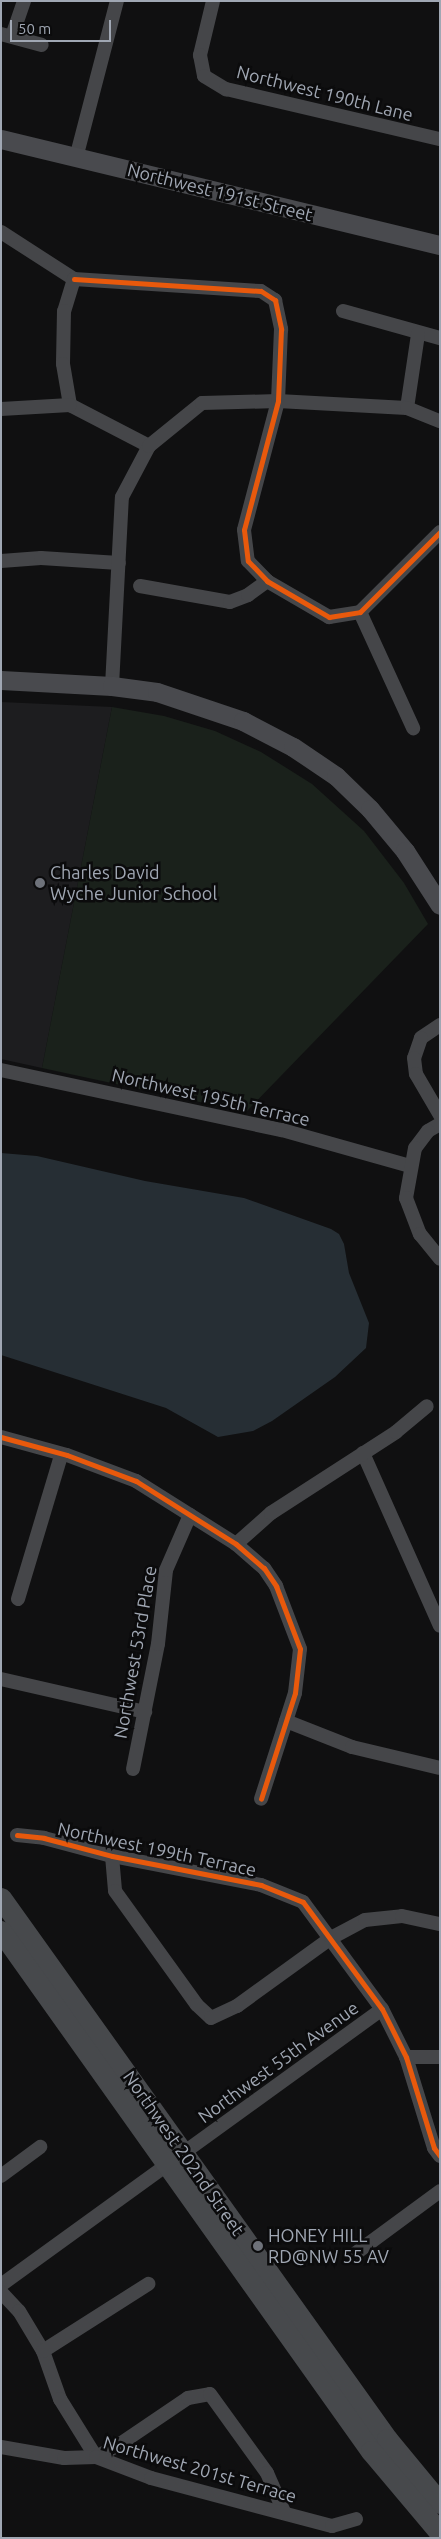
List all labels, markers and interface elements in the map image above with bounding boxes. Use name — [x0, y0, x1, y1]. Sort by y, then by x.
scale bar — [12, 10, 114, 42]
text: 50 m — [18, 20, 51, 37]
street label: Northwest 190th Lane — [235, 61, 415, 125]
street label: Northwest 191st Street — [125, 159, 315, 225]
place label: Charles David Wyche Junior School — [50, 862, 217, 904]
marker: Charles David Wyche Junior School — [34, 877, 46, 889]
street label: Northwest 195th Terrace — [110, 1064, 312, 1130]
street label: Northwest 53rd Place — [109, 1564, 161, 1740]
street label: Northwest 199th Terrace — [56, 1817, 258, 1881]
street label: Northwest 55th Avenue — [194, 1997, 362, 2127]
street label: Northwest 202nd Street — [119, 2066, 249, 2240]
place label: HONEY HILL RD@NW 55 AV — [268, 2225, 389, 2268]
marker: HONEY HILL RD@NW 55 AV — [252, 2240, 264, 2252]
street label: Northwest 201st Terrace — [101, 2431, 299, 2507]

